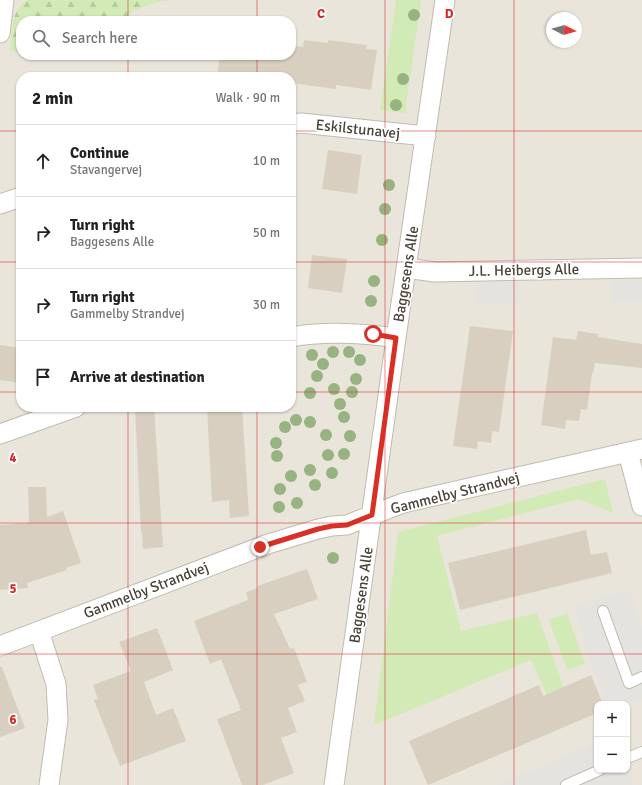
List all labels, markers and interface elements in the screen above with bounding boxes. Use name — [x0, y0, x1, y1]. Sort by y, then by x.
text: C — [317, 6, 325, 22]
text: D — [445, 6, 454, 22]
north arrow — [546, 12, 582, 48]
search box — [16, 16, 296, 60]
icon: search — [30, 27, 52, 49]
text: Search here — [62, 29, 138, 47]
text: 2 min — [32, 88, 73, 109]
text: Walk · 90 m — [216, 90, 280, 106]
street label: Eskilstunavej — [315, 116, 401, 142]
text: Continue — [70, 144, 129, 162]
icon: ahead — [32, 150, 54, 172]
text: 10 m — [253, 153, 280, 169]
text: Stavangervej — [70, 162, 142, 178]
text: Turn right — [70, 216, 135, 234]
icon: right — [32, 222, 54, 244]
text: 50 m — [253, 225, 280, 241]
street label: Baggesens Alle — [390, 225, 422, 323]
text: Baggesens Alle — [70, 234, 154, 250]
street label: J.L. Heibergs Alle — [469, 260, 579, 280]
text: Turn right — [70, 288, 135, 306]
icon: right — [32, 294, 54, 316]
text: 30 m — [253, 297, 280, 313]
text: Gammelby Strandvej — [70, 306, 185, 322]
route start — [364, 325, 382, 343]
icon: arrive — [32, 366, 54, 388]
text: Arrive at destination — [70, 368, 205, 386]
text: 4 — [9, 450, 17, 466]
street label: Gammelby Strandvej — [389, 468, 521, 518]
route end — [251, 538, 269, 556]
street label: Baggesens Alle — [345, 546, 377, 644]
street label: Gammelby Strandvej — [81, 558, 211, 622]
text: 5 — [9, 581, 17, 597]
map controls — [594, 701, 630, 773]
button: + — [594, 701, 630, 737]
text: 6 — [9, 712, 17, 728]
button: − — [594, 737, 630, 773]

